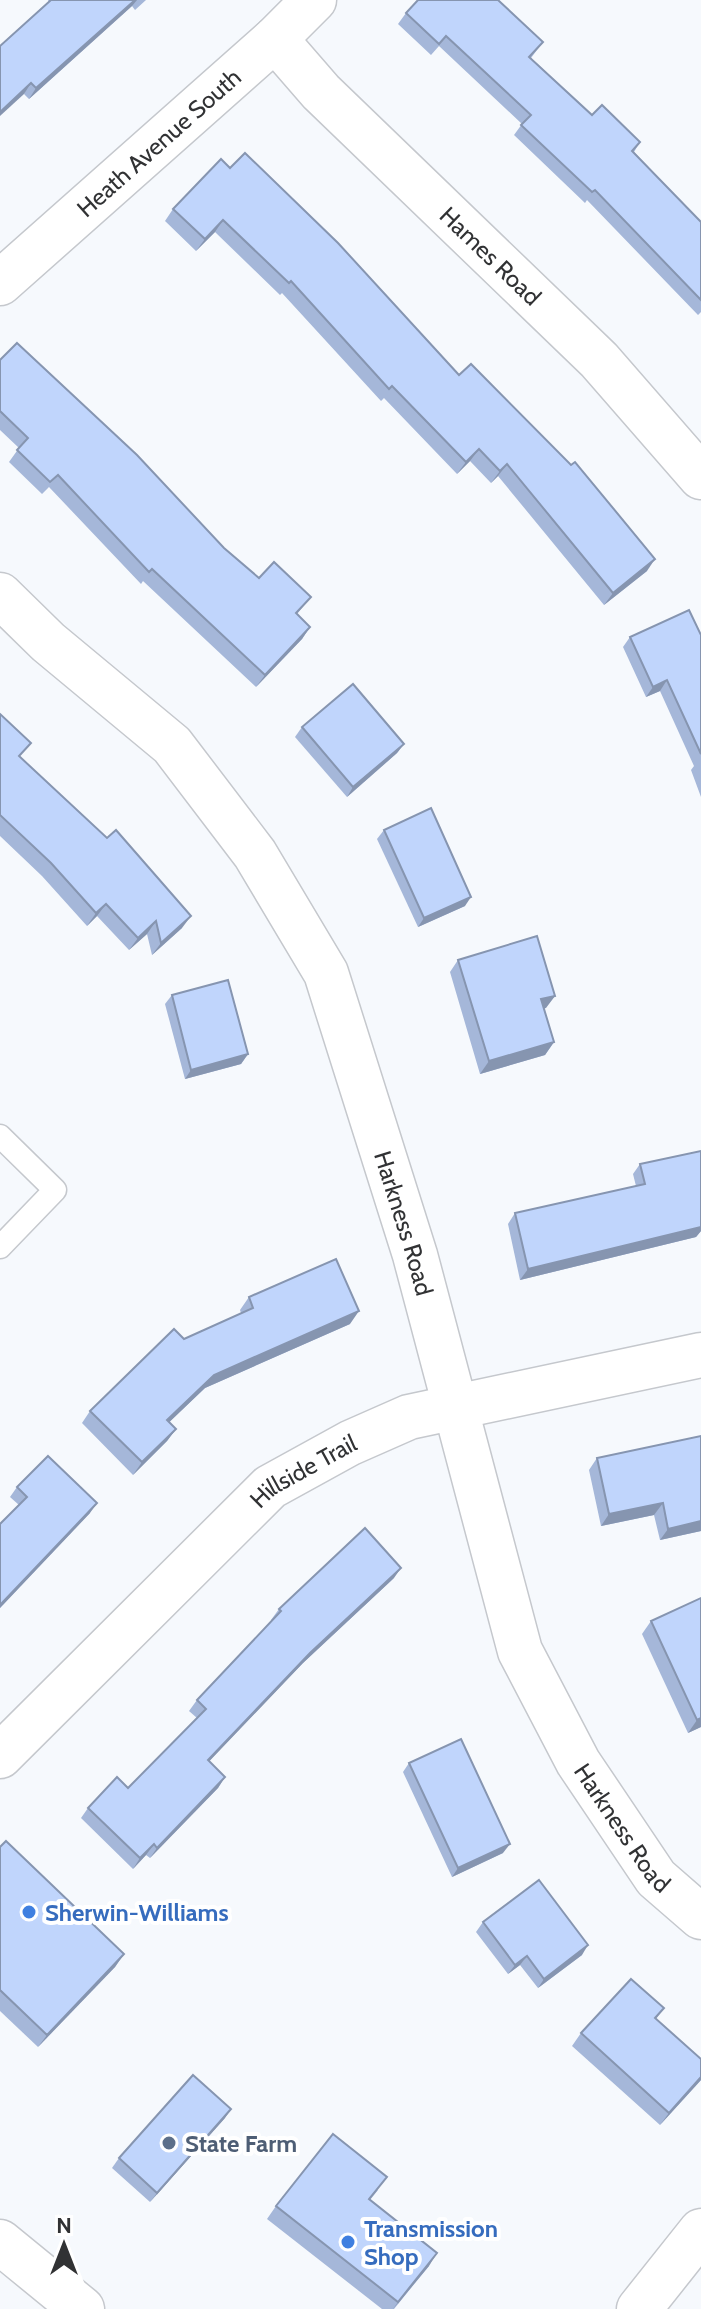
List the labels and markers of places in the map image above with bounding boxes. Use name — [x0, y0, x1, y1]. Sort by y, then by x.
place label: Sherwin-Williams — [45, 1898, 229, 1927]
marker: Sherwin-Williams — [20, 1903, 38, 1921]
place label: State Farm — [185, 2129, 297, 2158]
marker: State Farm — [160, 2134, 178, 2152]
place label: Transmission Shop — [364, 2214, 498, 2271]
marker: Transmission Shop — [339, 2233, 357, 2251]

